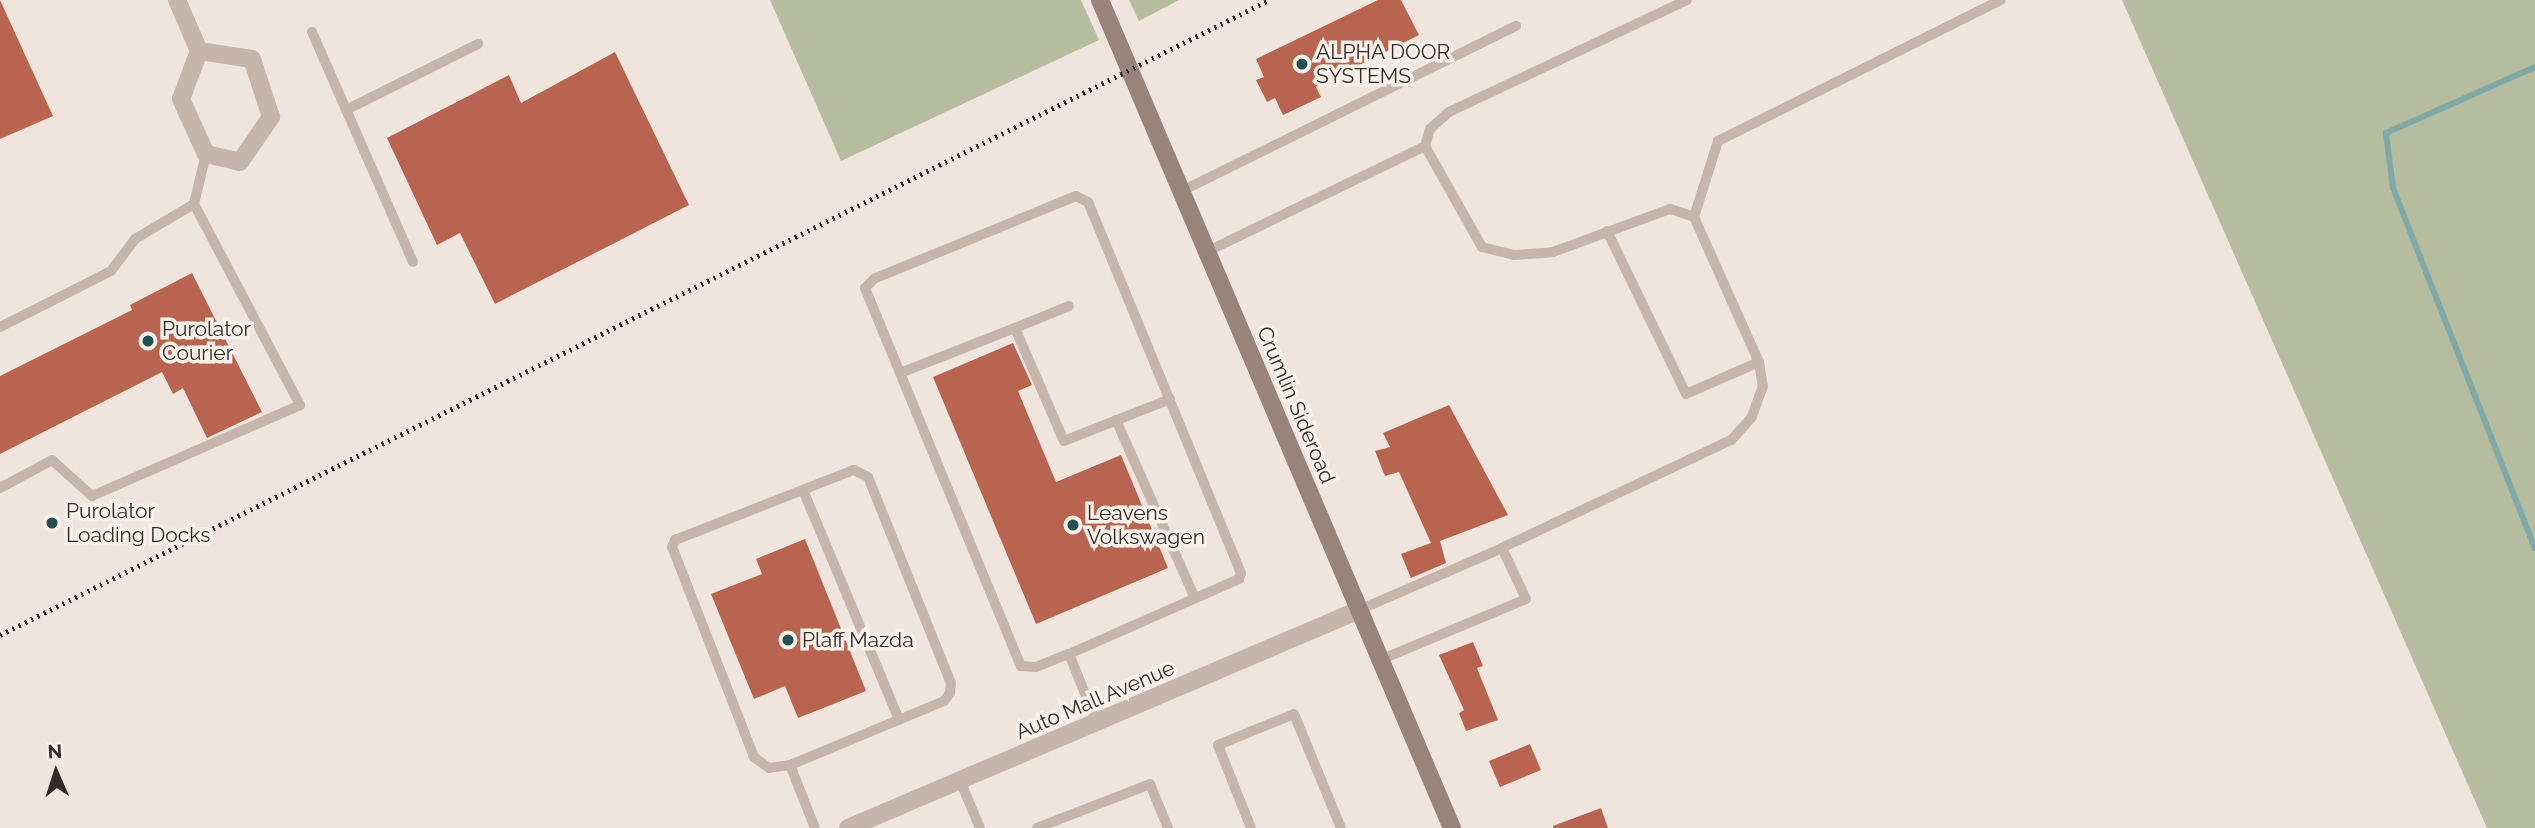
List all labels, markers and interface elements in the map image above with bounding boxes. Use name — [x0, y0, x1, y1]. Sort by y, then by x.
place label: ALPHA DOOR SYSTEMS — [1316, 39, 1451, 89]
marker: ALPHA DOOR SYSTEMS — [1294, 56, 1310, 72]
place label: Purolator Courier — [162, 316, 251, 366]
street label: Crumlin Sideroad — [1252, 323, 1340, 487]
marker: Purolator Courier — [140, 333, 156, 349]
place label: Purolator Loading Docks — [66, 498, 210, 548]
place label: Leavens Volkswagen — [1087, 500, 1205, 550]
marker: Purolator Loading Docks — [44, 515, 60, 531]
marker: Leavens Volkswagen — [1065, 517, 1081, 533]
place label: Plaff Mazda — [802, 627, 914, 653]
marker: Plaff Mazda — [780, 632, 796, 648]
street label: Auto Mall Avenue — [1011, 655, 1179, 745]
north arrow — [21, 737, 91, 807]
text: N — [47, 740, 63, 762]

